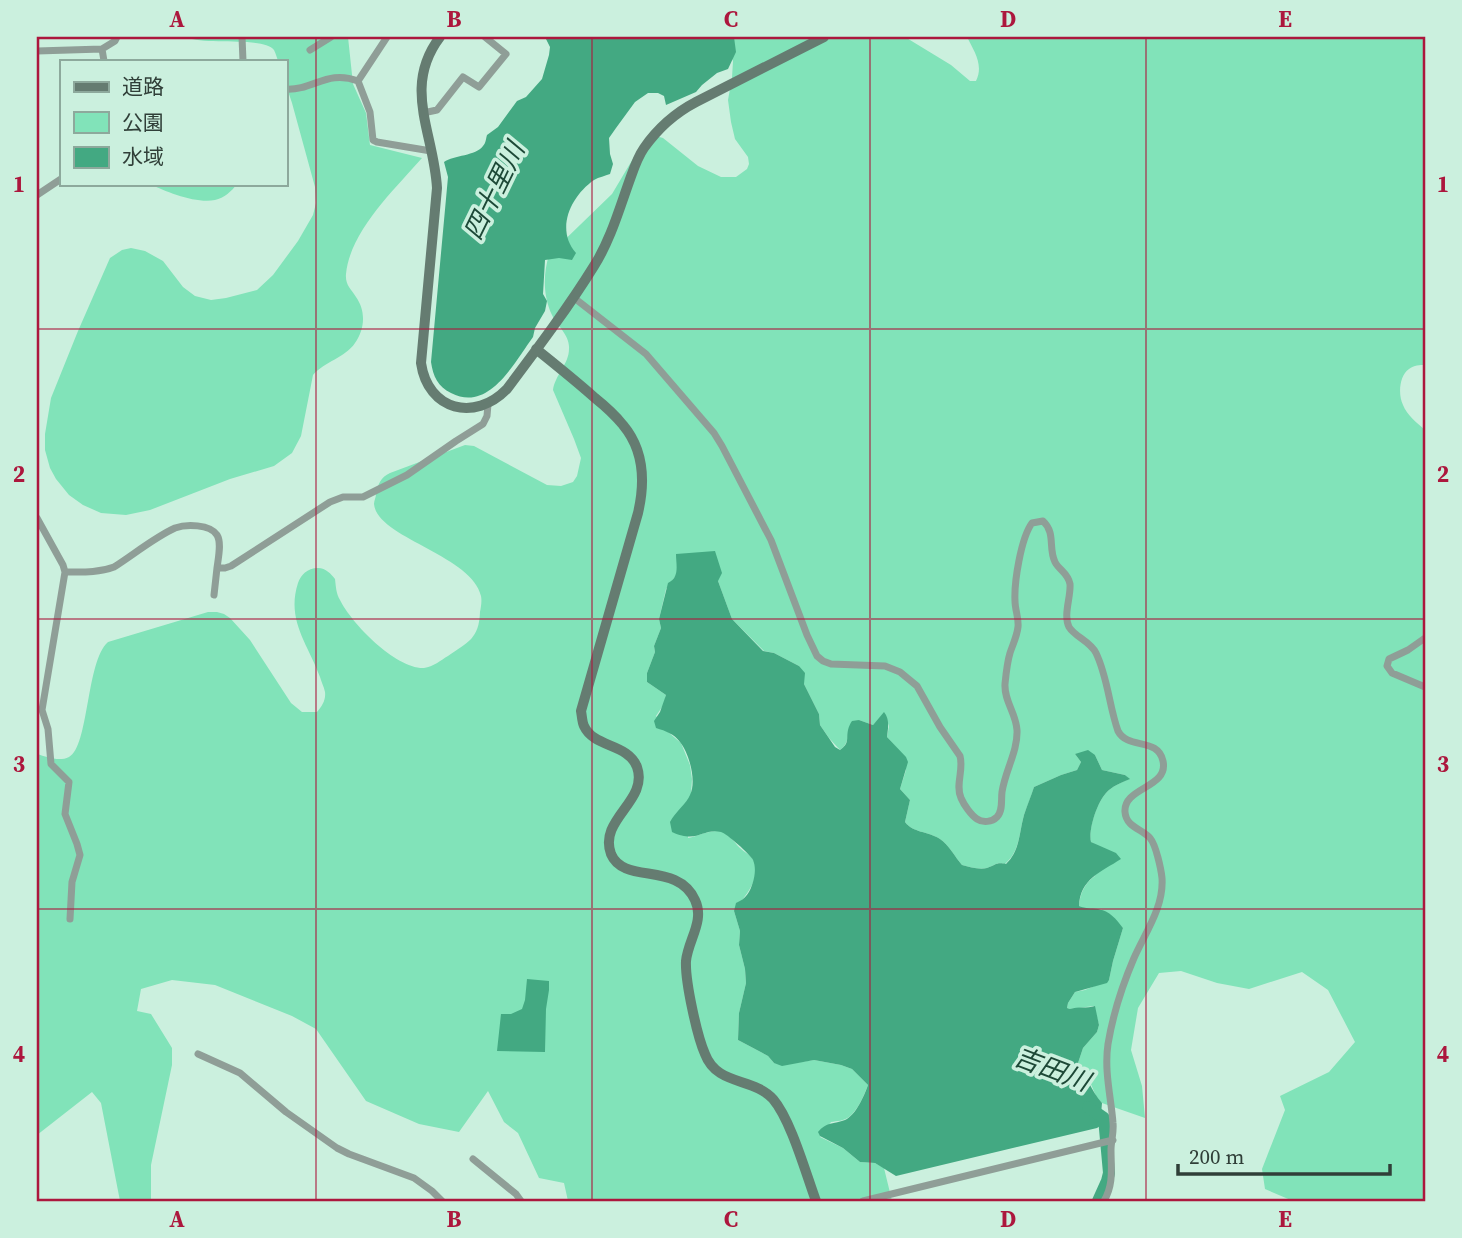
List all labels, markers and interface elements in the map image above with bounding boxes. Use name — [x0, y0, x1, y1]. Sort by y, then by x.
text: A — [169, 3, 185, 35]
text: B — [447, 3, 462, 35]
text: C — [724, 3, 738, 35]
text: D — [1000, 3, 1016, 35]
text: E — [1278, 3, 1292, 35]
legend — [60, 60, 287, 186]
text: 道路 — [122, 72, 164, 101]
text: 公園 — [122, 108, 164, 137]
water label: 四十里川 — [455, 134, 534, 246]
text: 水域 — [122, 142, 164, 171]
text: 1 — [13, 168, 25, 200]
text: 1 — [1437, 168, 1449, 200]
text: 2 — [13, 458, 25, 490]
text: 2 — [1437, 458, 1449, 490]
text: 3 — [13, 748, 25, 780]
text: 3 — [1437, 748, 1449, 780]
text: 4 — [13, 1038, 25, 1070]
water label: 吉田川 — [1009, 1038, 1098, 1101]
text: 4 — [1437, 1038, 1449, 1070]
scale bar — [1178, 1133, 1390, 1177]
text: 200 m — [1189, 1142, 1244, 1171]
text: A — [169, 1203, 185, 1235]
text: B — [447, 1203, 462, 1235]
text: C — [724, 1203, 738, 1235]
text: D — [1000, 1203, 1016, 1235]
text: E — [1278, 1203, 1292, 1235]

